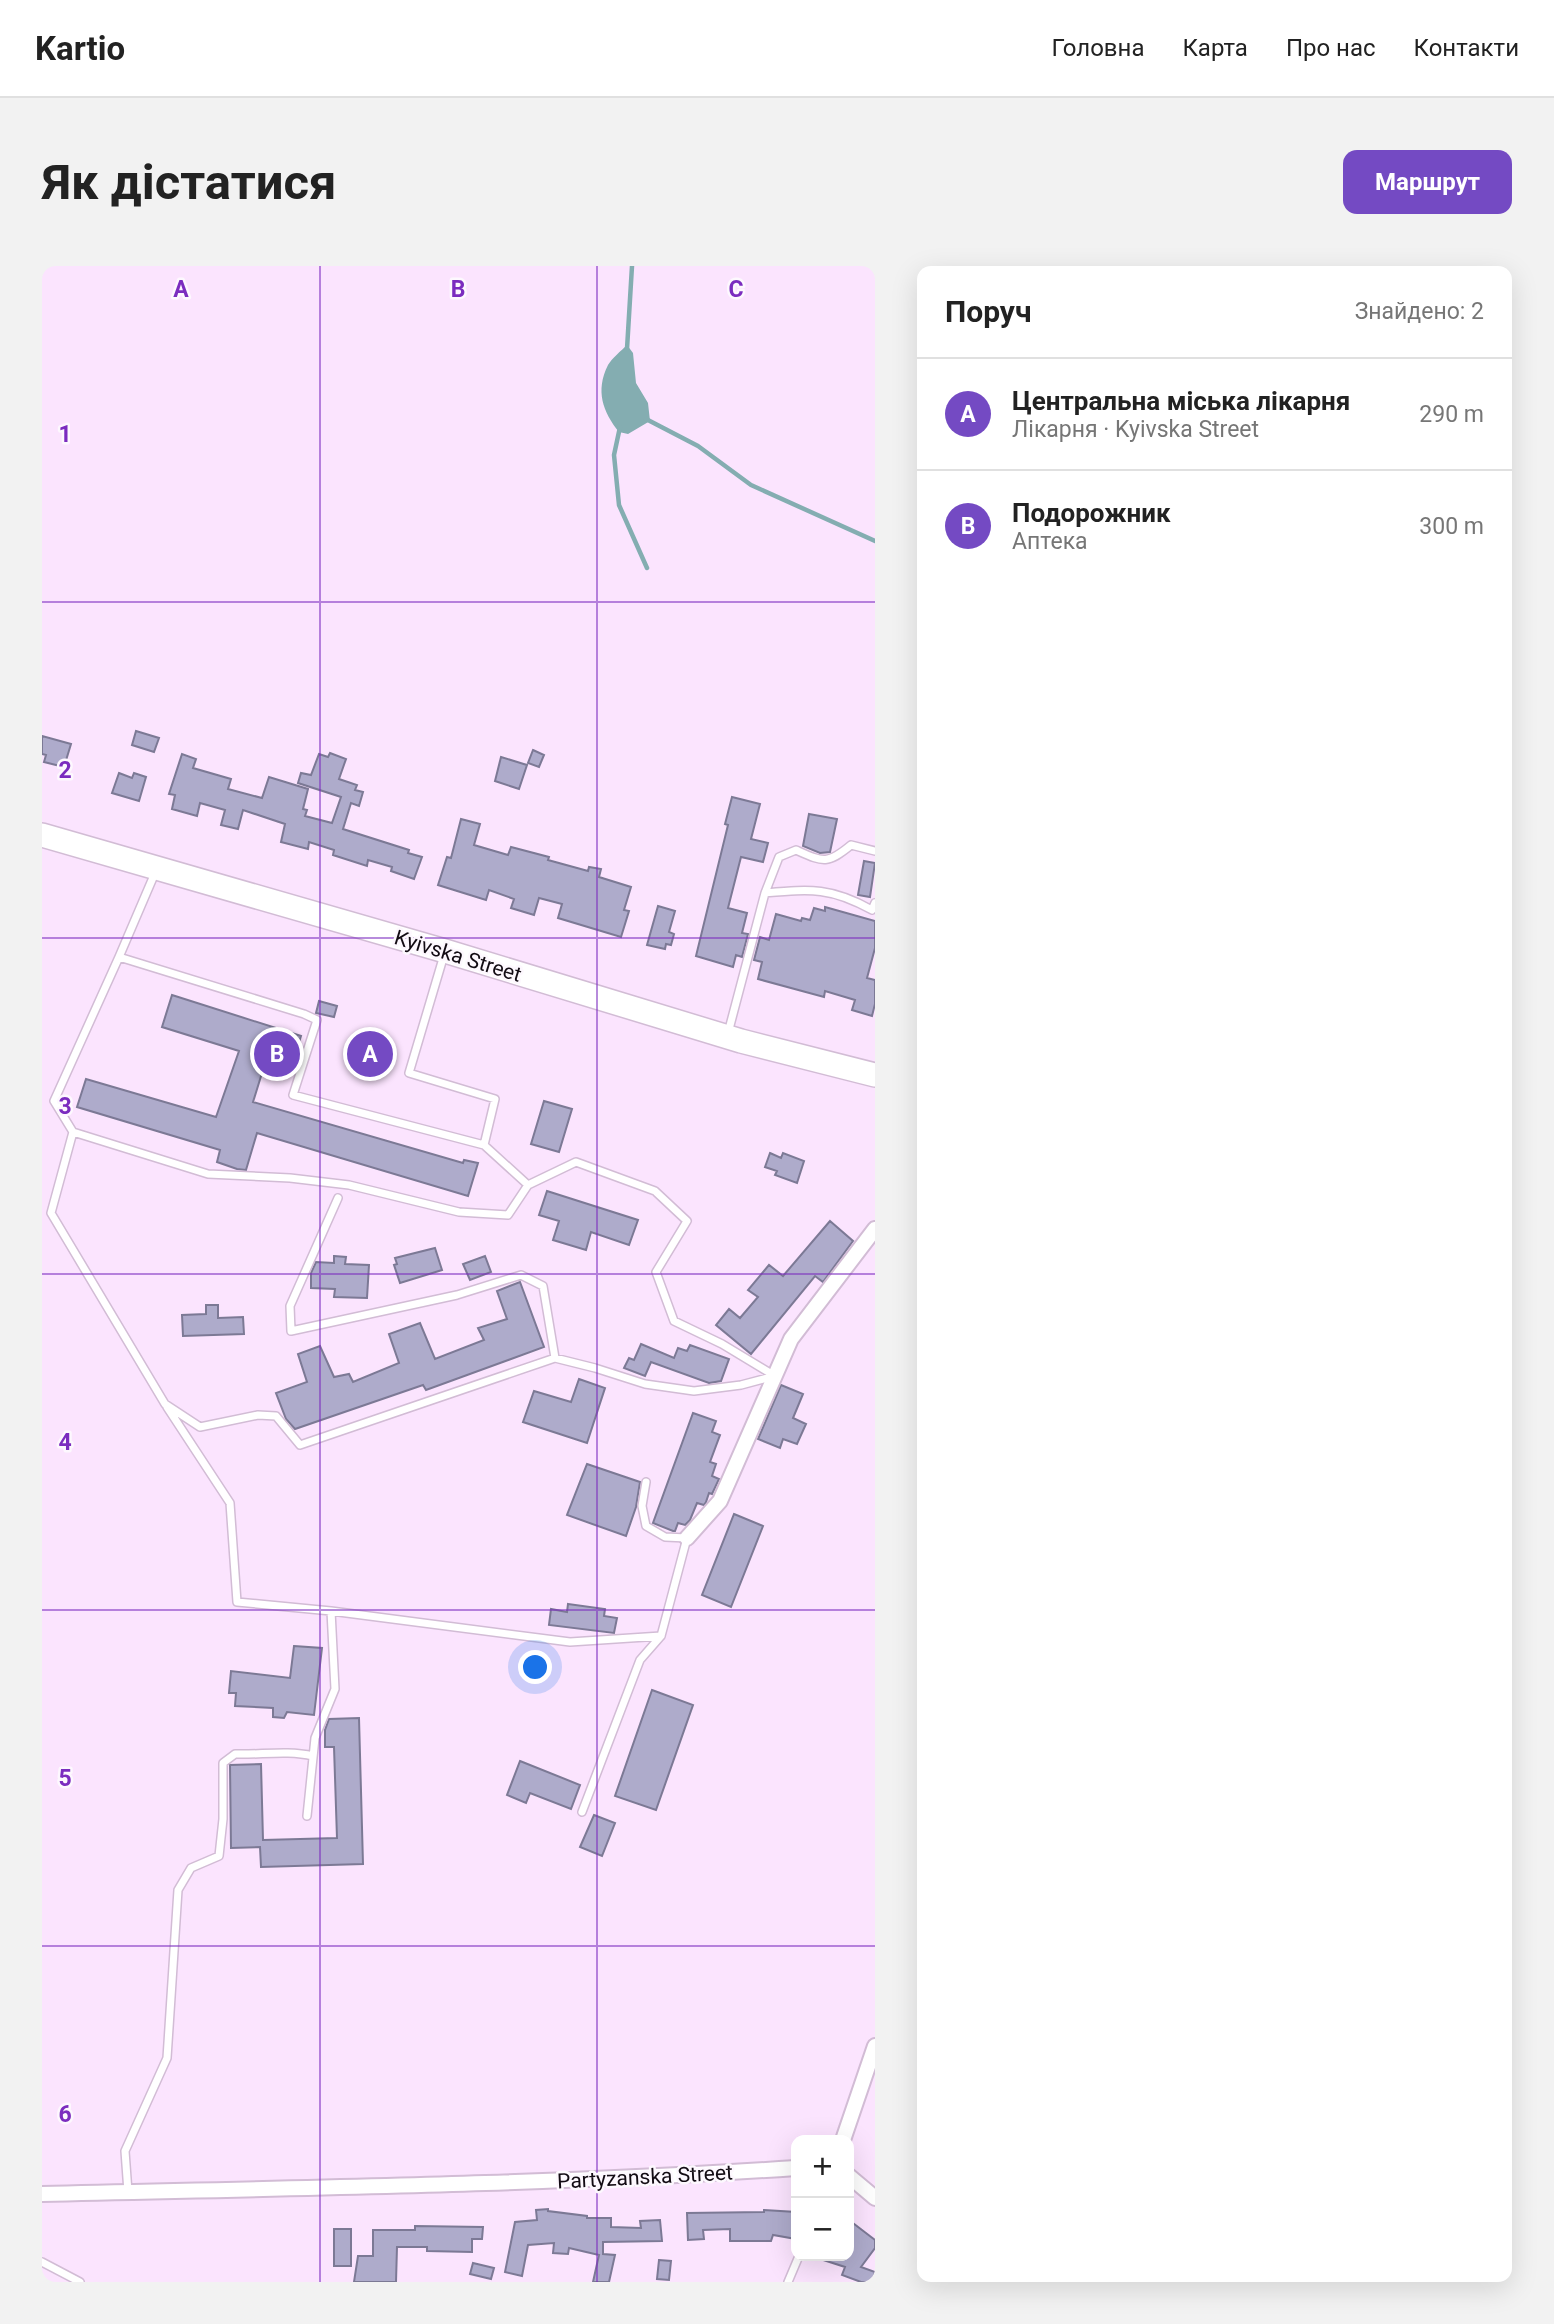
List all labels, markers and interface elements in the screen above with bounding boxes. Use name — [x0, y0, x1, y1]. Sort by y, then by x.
text: Kartio — [35, 29, 125, 68]
text: Головна — [1052, 34, 1144, 62]
text: Карта — [1182, 34, 1248, 62]
text: Про нас — [1286, 34, 1376, 62]
text: Контакти — [1414, 34, 1519, 62]
button: Маршрут — [1343, 150, 1512, 214]
text: Як дістатися — [42, 154, 336, 211]
text: A — [173, 276, 189, 303]
text: B — [451, 276, 465, 303]
text: C — [728, 276, 744, 303]
text: Поруч — [945, 294, 1032, 329]
text: Знайдено: 2 — [1355, 298, 1484, 325]
text: Центральна міська лікарня — [1012, 386, 1350, 416]
text: A — [960, 401, 976, 428]
text: 290 m — [1419, 401, 1484, 428]
text: Лікарня · Kyivska Street — [1012, 416, 1259, 443]
text: 1 — [58, 421, 72, 448]
text: Подорожник — [1012, 498, 1171, 528]
text: B — [961, 513, 975, 540]
text: 300 m — [1419, 513, 1484, 540]
text: Аптека — [1012, 528, 1088, 555]
text: 2 — [58, 757, 72, 784]
street label: Kyivska Street — [392, 925, 525, 987]
pin: B — [254, 1028, 300, 1080]
pin: A — [347, 1028, 393, 1080]
text: 3 — [58, 1093, 72, 1120]
text: 4 — [58, 1429, 72, 1456]
your location — [518, 1650, 552, 1684]
text: 5 — [58, 1765, 72, 1792]
text: 6 — [58, 2101, 72, 2128]
map controls — [791, 2135, 854, 2261]
button: + — [791, 2135, 854, 2198]
street label: Partyzanska Street — [557, 2160, 734, 2194]
button: − — [791, 2198, 854, 2261]

